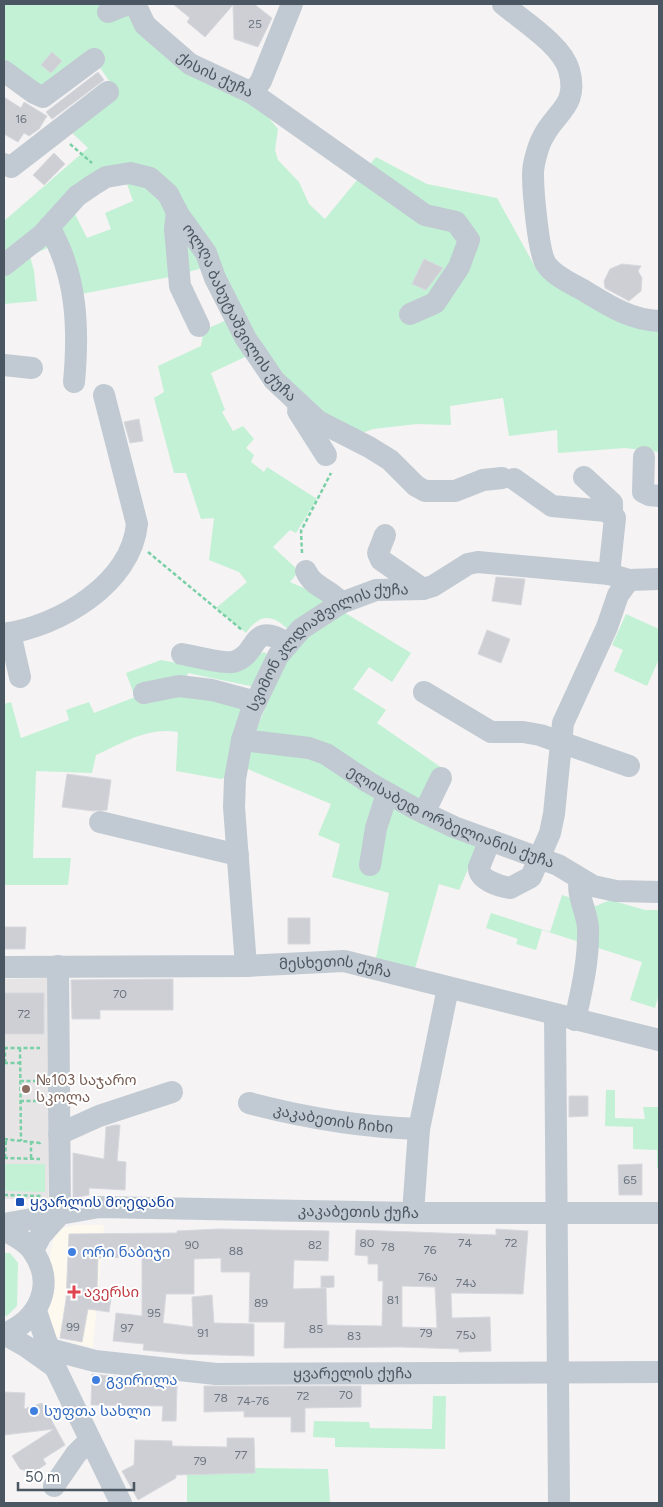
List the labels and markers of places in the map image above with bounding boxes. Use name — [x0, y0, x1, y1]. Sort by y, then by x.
place label: №103 საჯარო სკოლა — [36, 1071, 137, 1106]
marker: №103 საჯარო სკოლა — [20, 1083, 32, 1095]
place label: ყვარლის მოედანი — [30, 1193, 174, 1211]
marker: ყვარლის მოედანი — [14, 1196, 26, 1208]
place label: ორი ნაბიჯი — [82, 1243, 170, 1261]
marker: ორი ნაბიჯი — [66, 1246, 78, 1258]
place label: ავერსი — [84, 1283, 139, 1301]
marker: ავერსი — [68, 1286, 80, 1298]
place label: გვირილა — [106, 1371, 177, 1389]
marker: გვირილა — [90, 1374, 102, 1386]
place label: სუფთა სახლი — [44, 1402, 151, 1420]
marker: სუფთა სახლი — [28, 1405, 40, 1417]

